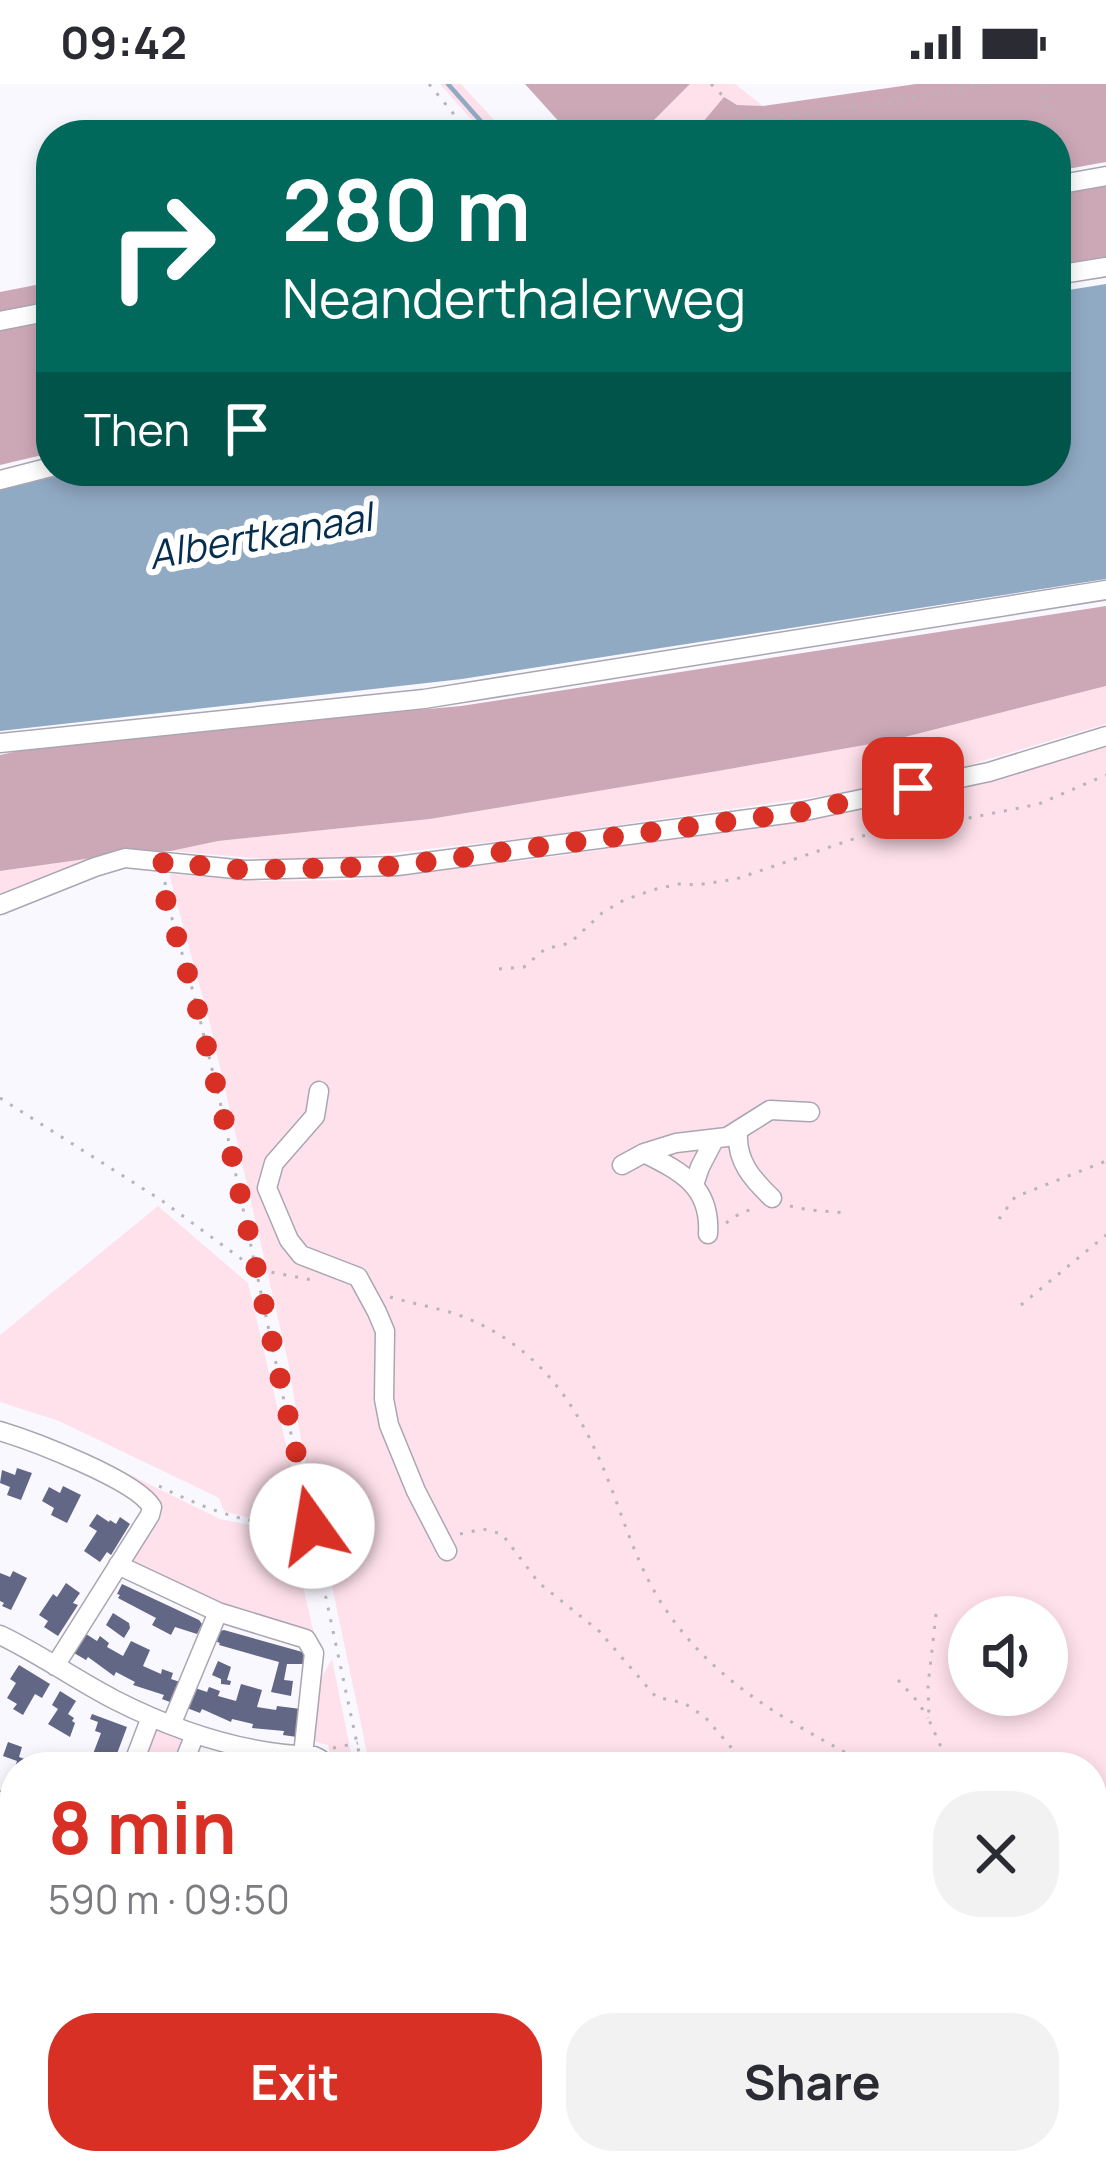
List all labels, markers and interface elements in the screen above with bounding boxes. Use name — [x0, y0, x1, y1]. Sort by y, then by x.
text: 09:42 — [60, 11, 187, 73]
text: 280 m — [282, 151, 531, 266]
icon: right — [84, 168, 240, 324]
text: Neanderthalerweg — [282, 260, 746, 334]
icon: arrive — [214, 396, 280, 462]
text: Then — [84, 398, 190, 460]
water label: Albertkanaal — [144, 488, 381, 581]
pin — [862, 737, 964, 839]
icon: arrive — [880, 755, 946, 821]
position arrow — [249, 1463, 375, 1589]
map controls — [948, 1596, 1068, 1716]
button: sound — [948, 1596, 1068, 1716]
text: 8 min — [48, 1777, 236, 1876]
button: close — [933, 1791, 1059, 1917]
text: 590 m · 09:50 — [48, 1872, 290, 1926]
button: Exit — [48, 2013, 542, 2151]
button: Share — [566, 2013, 1059, 2151]

